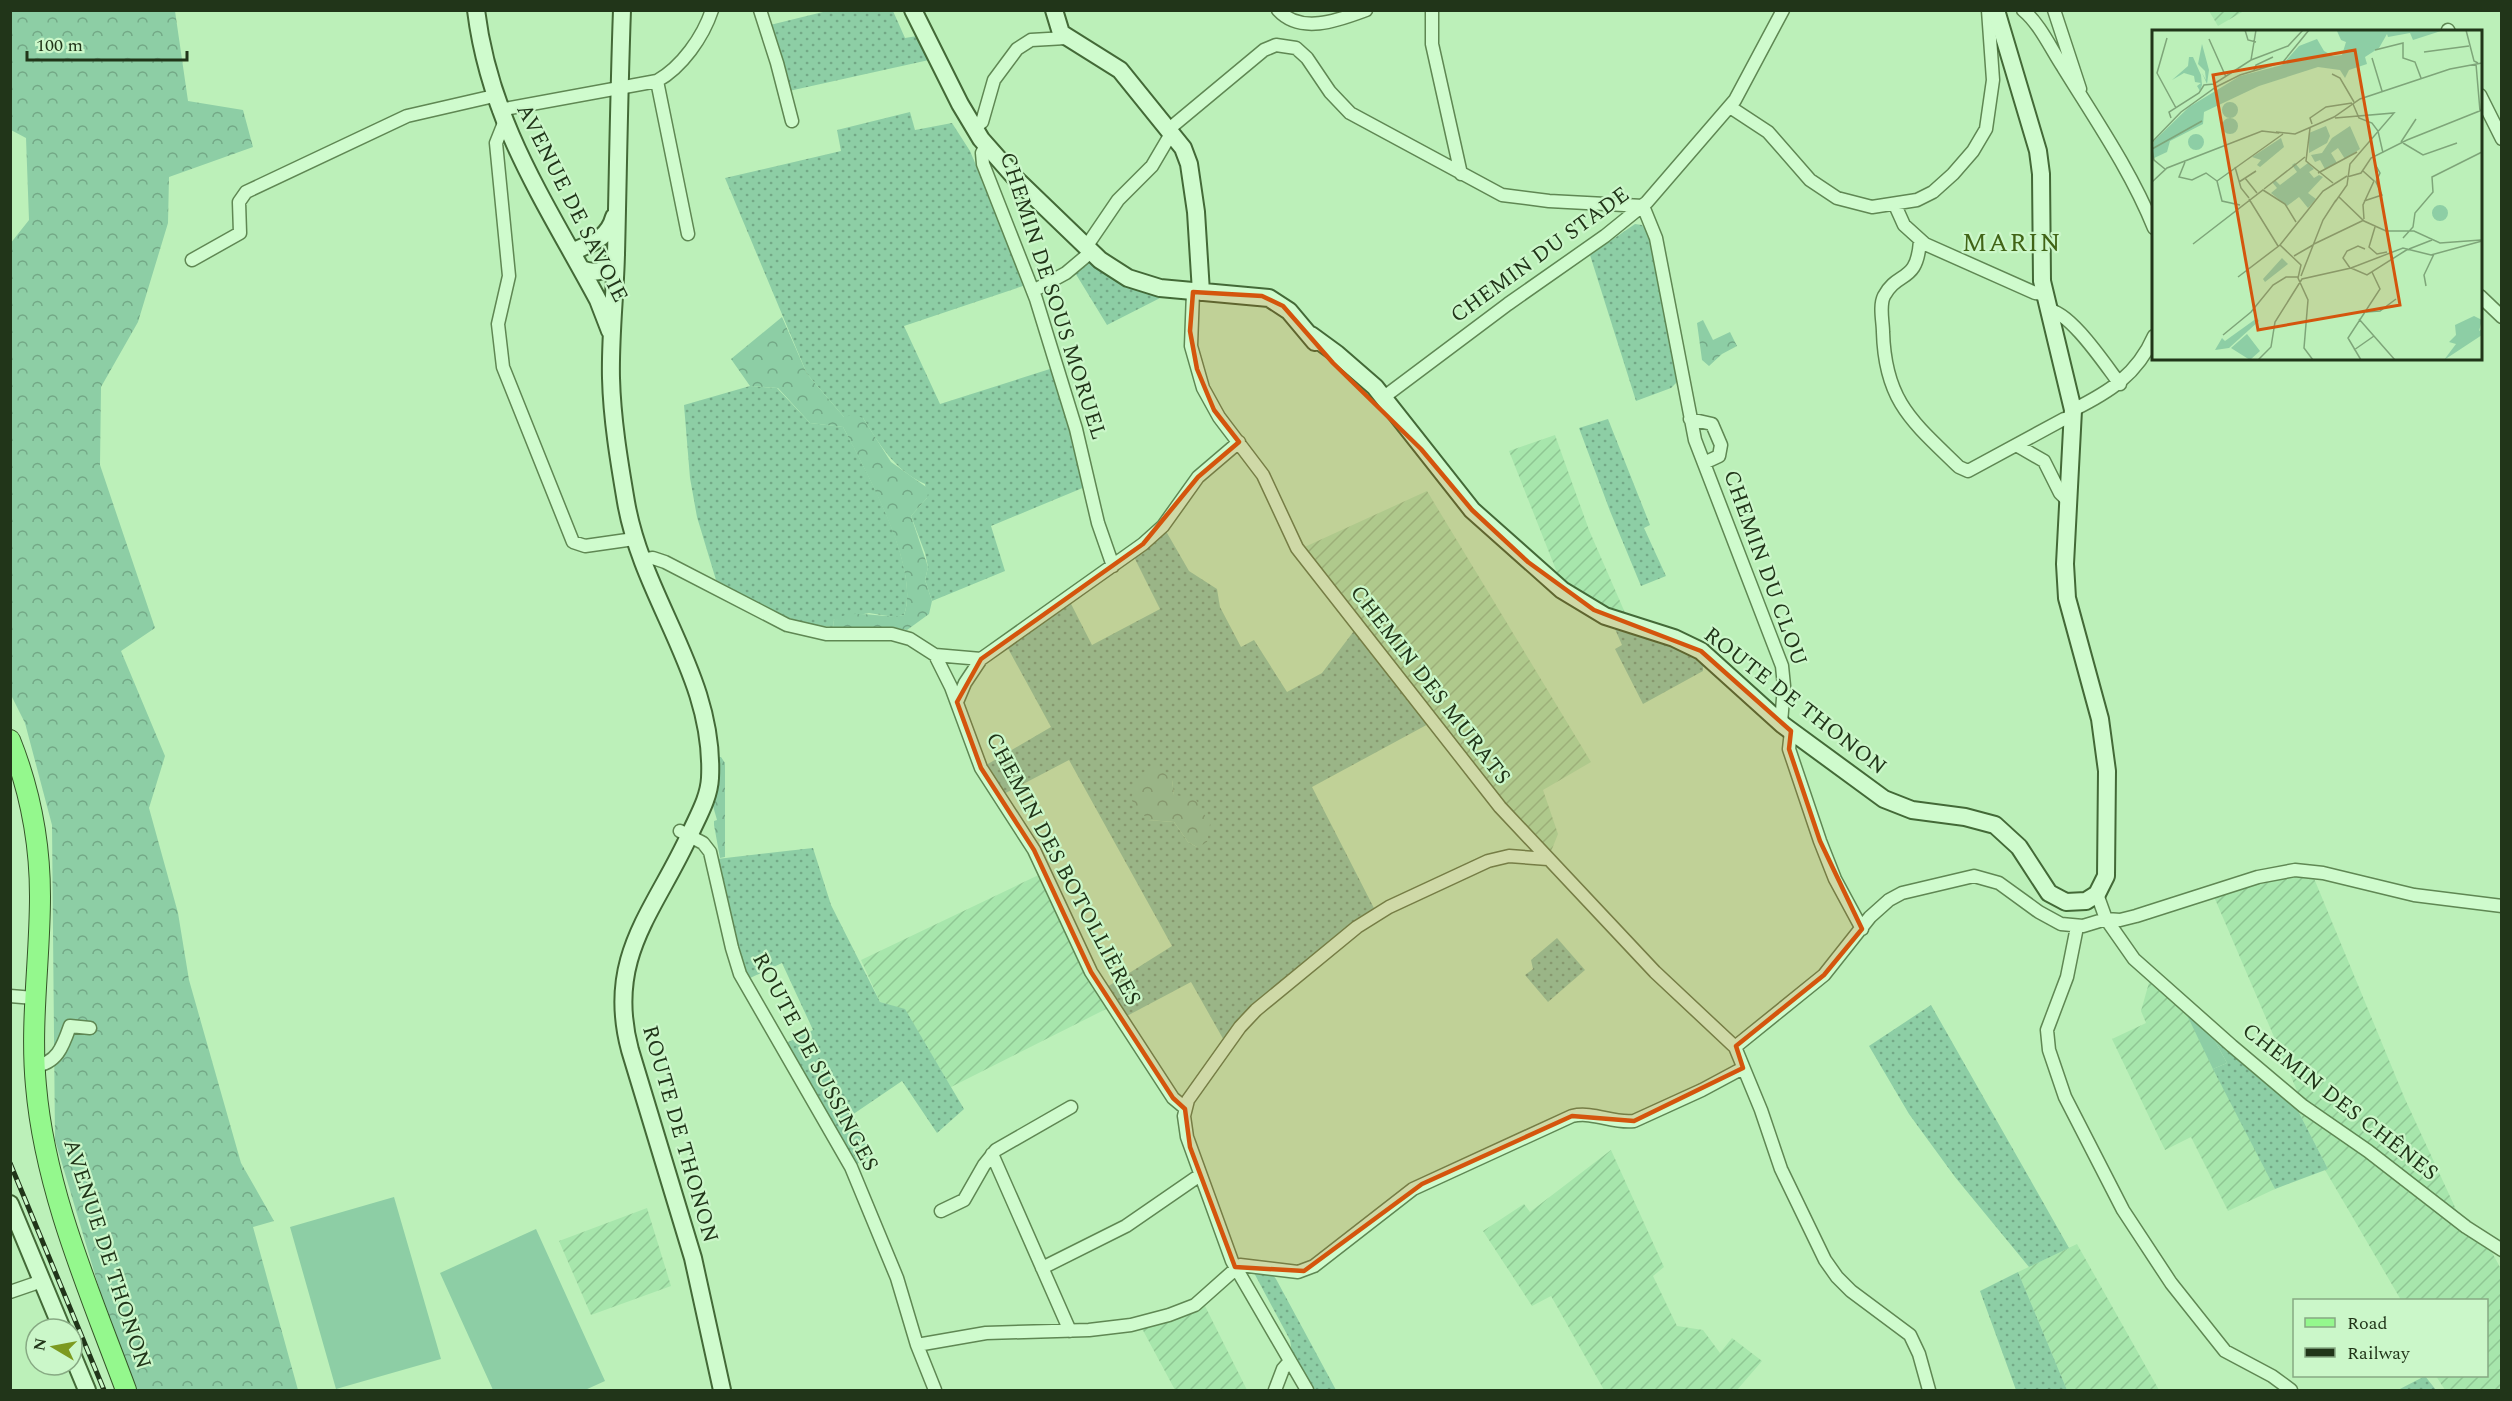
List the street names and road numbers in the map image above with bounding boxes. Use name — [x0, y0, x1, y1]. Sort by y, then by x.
street label: AVENUE DE SAVOIE — [507, 98, 637, 308]
street label: CHEMIN DE SOUS MORUEL — [991, 148, 1115, 444]
street label: CHEMIN DU STADE — [1443, 179, 1637, 331]
street label: CHEMIN DU CLOU — [1714, 465, 1816, 671]
street label: CHEMIN DES MURATS — [1341, 578, 1519, 792]
street label: ROUTE DE THONON — [1696, 619, 1894, 783]
street label: CHEMIN DES BOTOLLIÈRES — [977, 727, 1149, 1011]
street label: ROUTE DE SUSSINGES — [743, 947, 887, 1177]
street label: CHEMIN DES CHÊNES — [2235, 1015, 2445, 1189]
street label: ROUTE DE THONON — [633, 1021, 727, 1247]
street label: AVENUE DE THONON — [54, 1135, 160, 1373]

